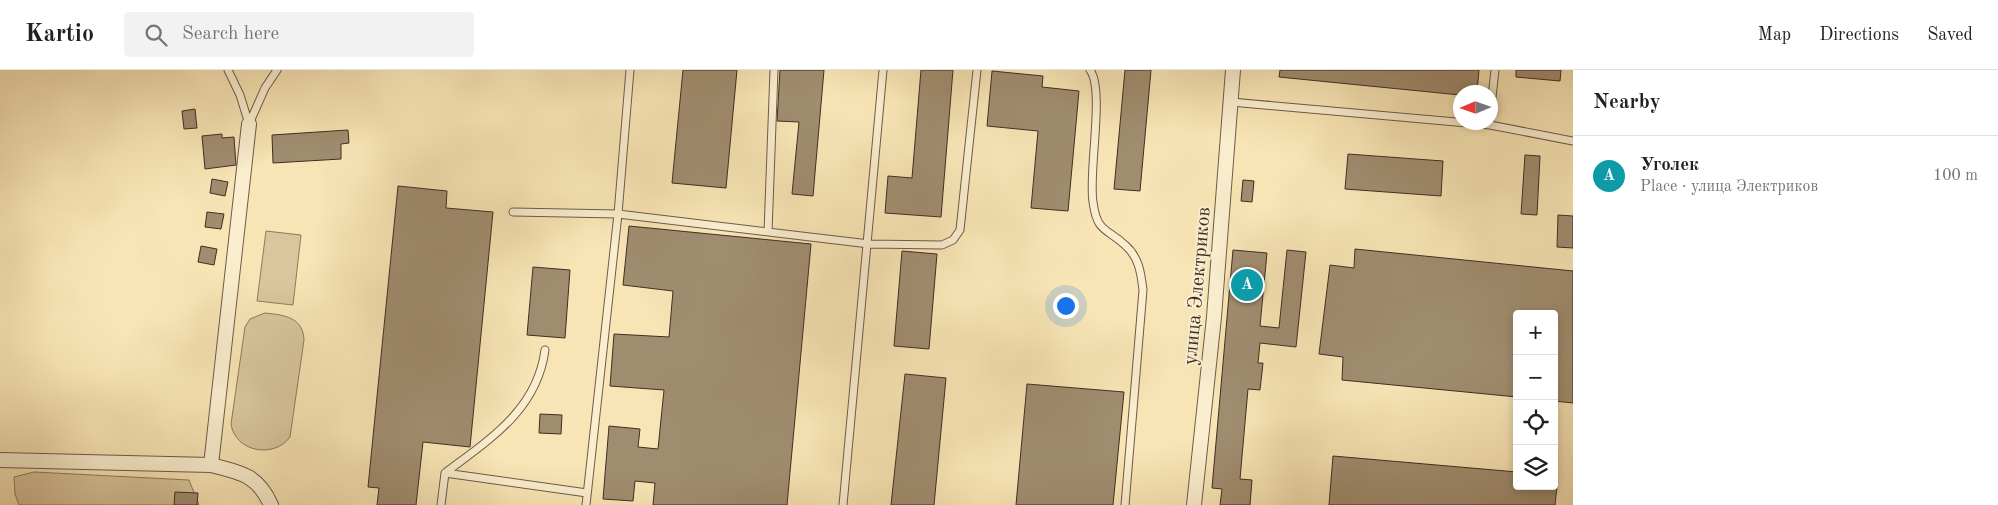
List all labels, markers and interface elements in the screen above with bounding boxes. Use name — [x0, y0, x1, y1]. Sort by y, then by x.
search box — [124, 12, 474, 57]
icon: search — [142, 21, 170, 49]
text: Kartio — [25, 23, 94, 47]
text: Search here — [182, 25, 279, 44]
text: Map — [1758, 26, 1791, 44]
text: Directions — [1819, 26, 1899, 44]
text: Saved — [1927, 26, 1973, 44]
north arrow — [1453, 85, 1498, 130]
text: Nearby — [1593, 92, 1661, 113]
text: Уголек — [1640, 156, 1699, 175]
text: A — [1603, 168, 1615, 184]
text: 100 m — [1933, 168, 1978, 184]
text: Place · улица Электриков — [1640, 179, 1818, 195]
street label: улица Электриков — [1181, 206, 1215, 366]
pin: A — [1231, 266, 1263, 304]
your location — [1053, 293, 1079, 319]
map controls — [1513, 310, 1558, 490]
button: + — [1513, 310, 1558, 355]
button: − — [1513, 355, 1558, 400]
button: locate — [1513, 400, 1558, 445]
button: layers — [1513, 445, 1558, 490]

